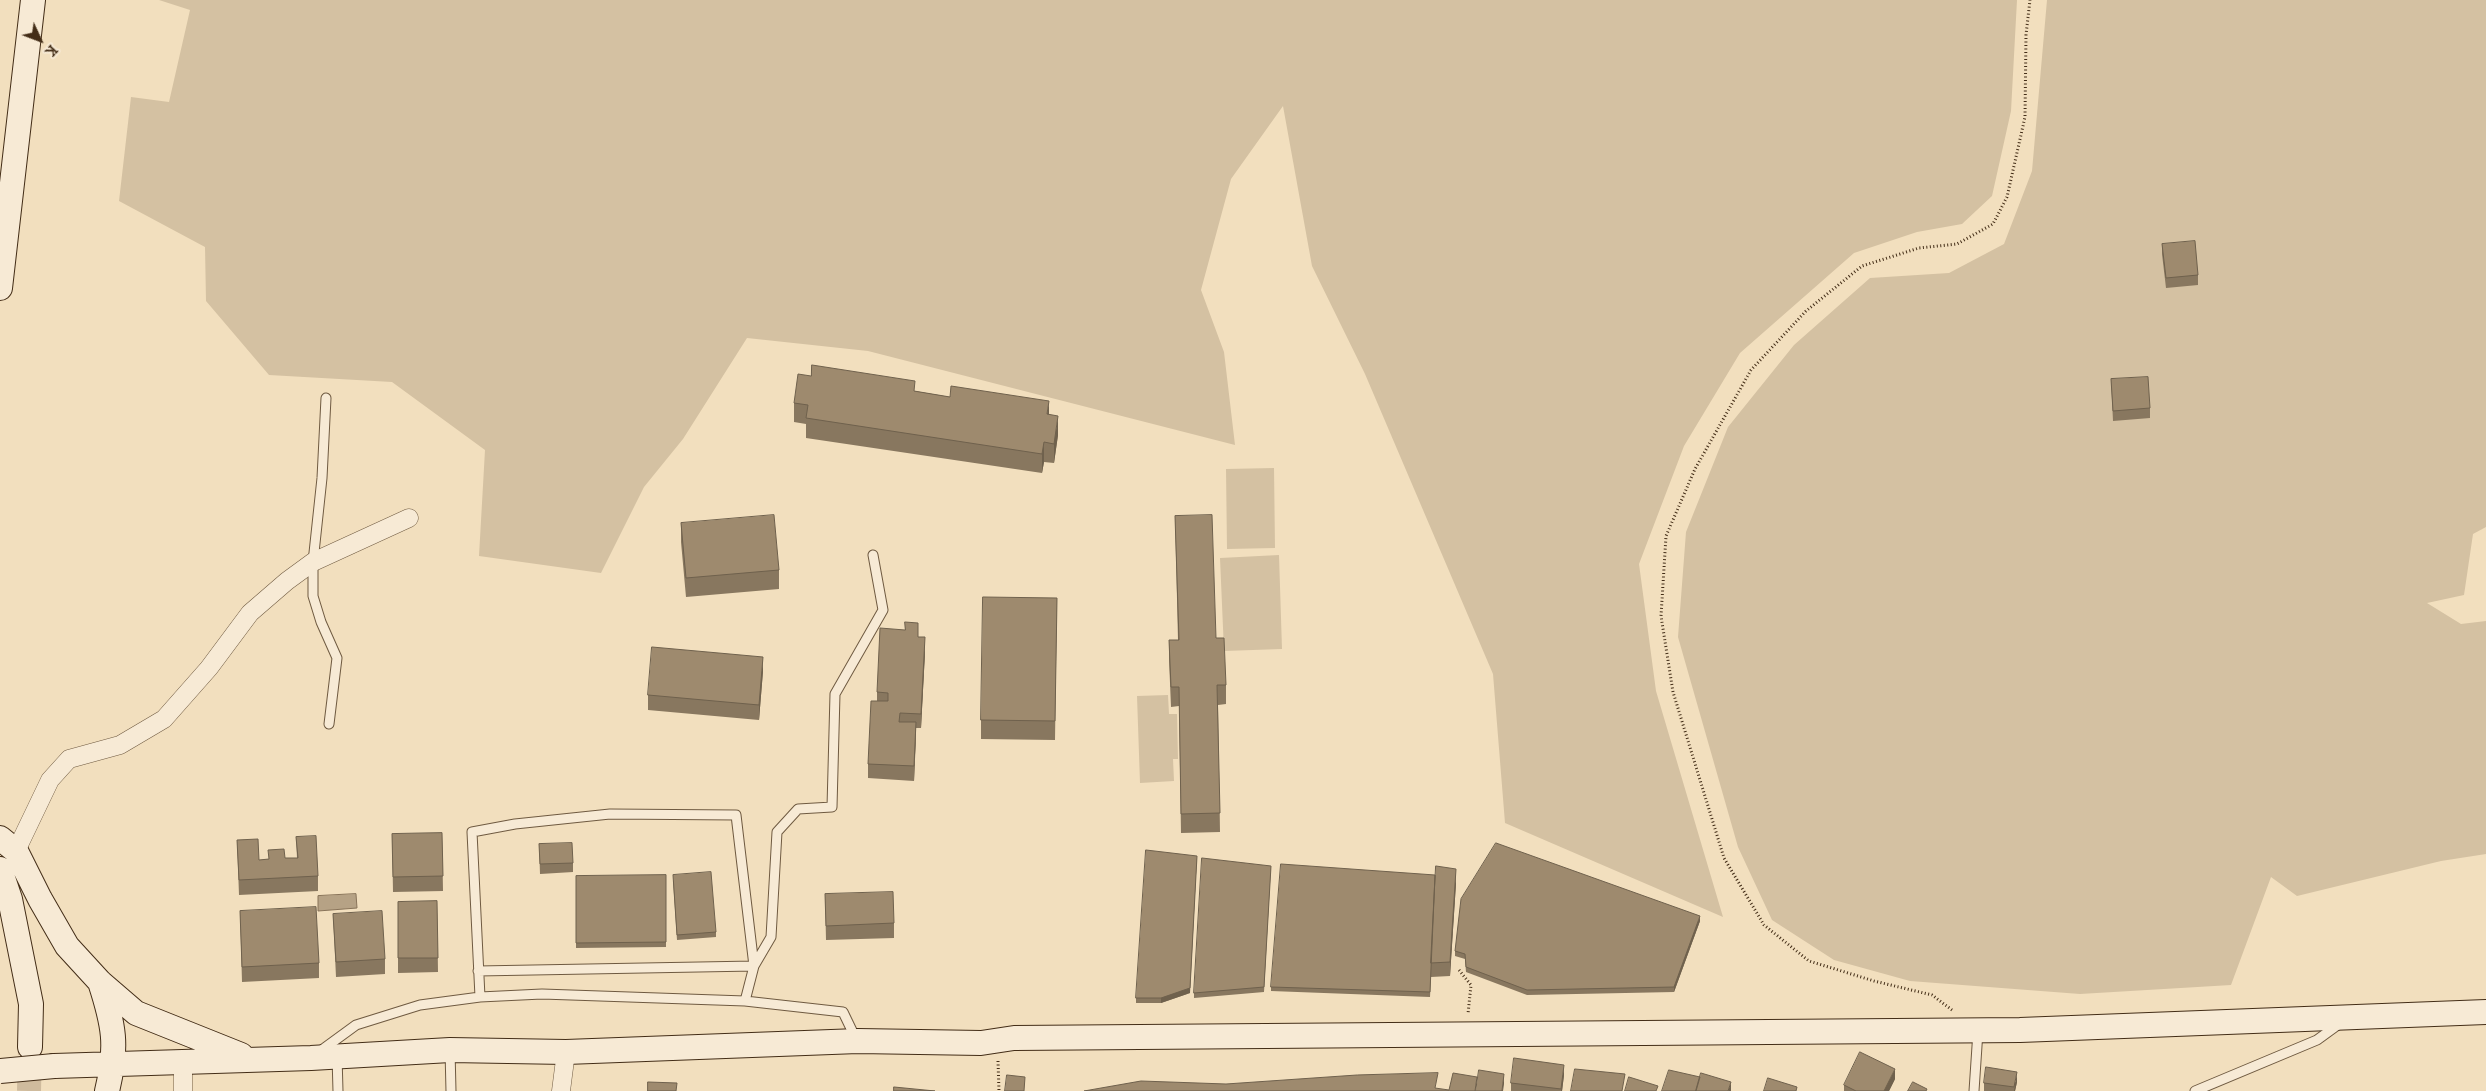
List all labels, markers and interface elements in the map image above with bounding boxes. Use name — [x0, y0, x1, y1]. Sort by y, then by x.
north arrow — [15, 15, 65, 65]
text: K — [41, 40, 61, 60]

